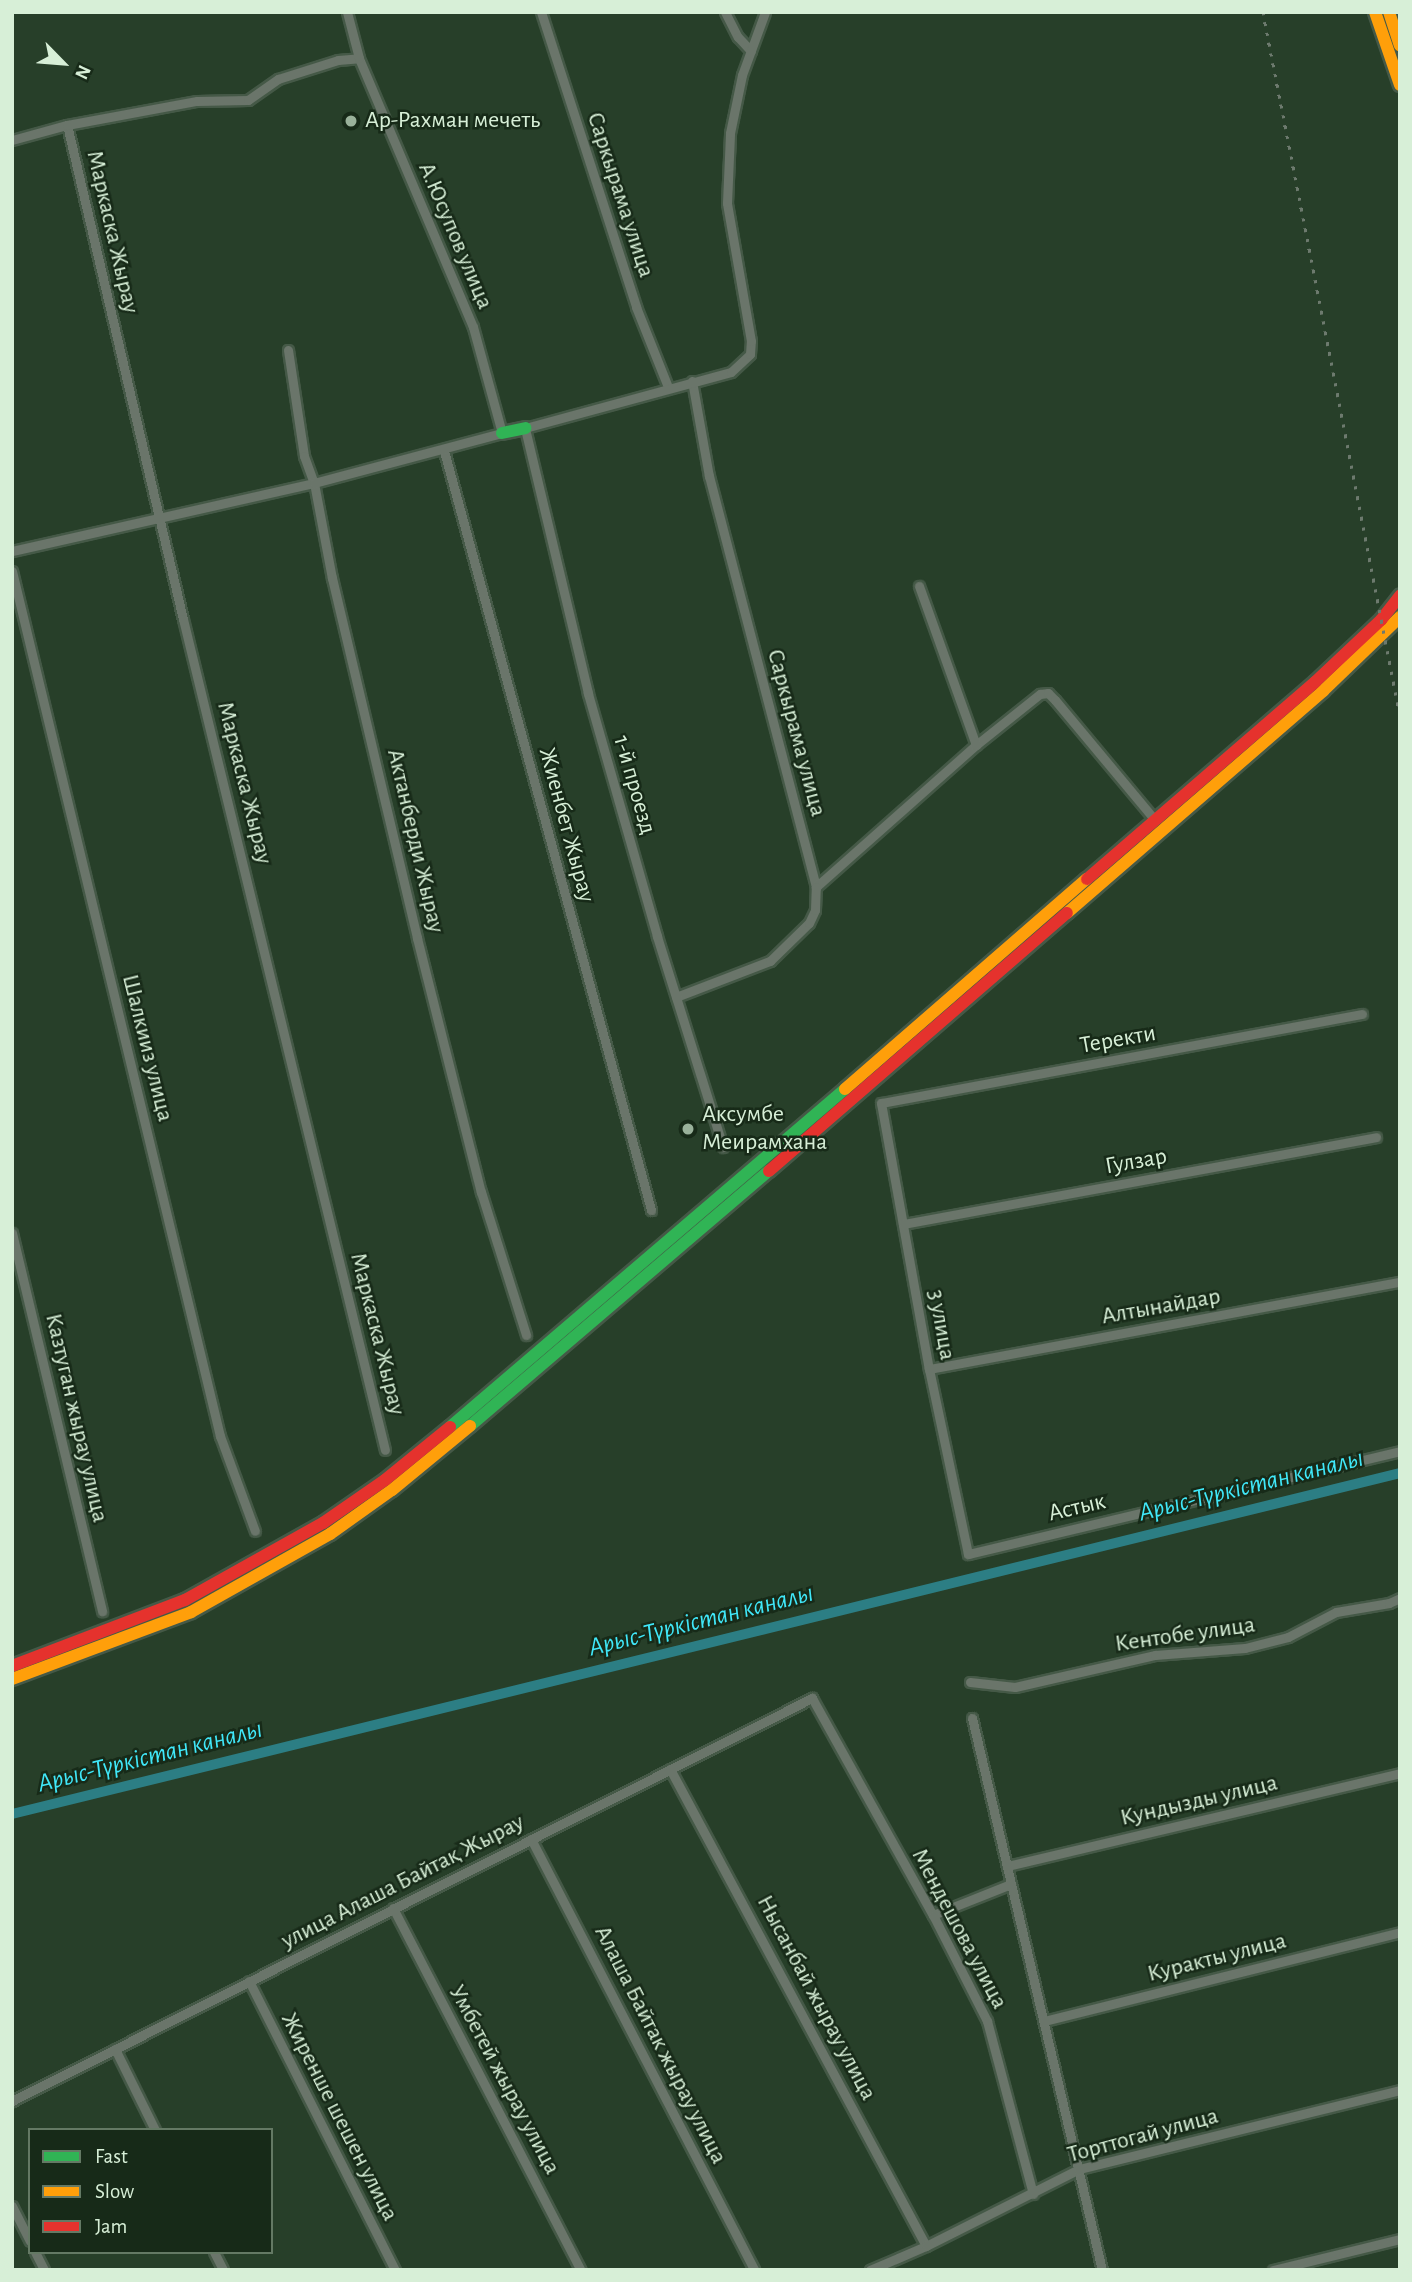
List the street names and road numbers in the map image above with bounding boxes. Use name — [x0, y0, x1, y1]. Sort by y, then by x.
street label: Саркырама улица — [580, 109, 660, 281]
street label: Маркаска Жырау — [79, 148, 145, 316]
street label: А.Юсупов улица — [411, 158, 499, 314]
street label: Саркырама улица — [760, 646, 832, 820]
street label: Маркаска Жырау — [210, 699, 278, 867]
street label: 1-й проезд — [606, 732, 662, 838]
street label: Жиенбет Жырау — [532, 745, 600, 905]
street label: Актанберди Жырау — [380, 746, 450, 936]
street label: Шалкииз улица — [115, 971, 179, 1125]
street label: Теректи — [1078, 1019, 1158, 1061]
street label: Гулзар — [1103, 1142, 1169, 1182]
street label: Маркаска Жырау — [343, 1250, 411, 1418]
street label: Алтынайдар — [1099, 1282, 1223, 1332]
street label: 3 улица — [921, 1288, 961, 1362]
street label: Казтуган жырау улица — [38, 1311, 114, 1525]
street label: Астык — [1046, 1487, 1108, 1529]
street label: Кентобе улица — [1113, 1611, 1257, 1659]
street label: Кундызды улица — [1118, 1769, 1280, 1833]
street label: улица Алаша Байтақ Жырау — [277, 1808, 529, 1956]
street label: Мендешова улица — [905, 1844, 1013, 2014]
street label: Нысанбай жырау улица — [750, 1890, 882, 2106]
street label: Алаша Байтак жырау улица — [587, 1921, 733, 2169]
street label: Куракты улица — [1145, 1927, 1289, 1989]
street label: Умбетей жырау улица — [442, 1980, 566, 2180]
street label: Жиренше шешен улица — [274, 2008, 404, 2226]
street label: Торттогай улица — [1064, 2102, 1222, 2170]

